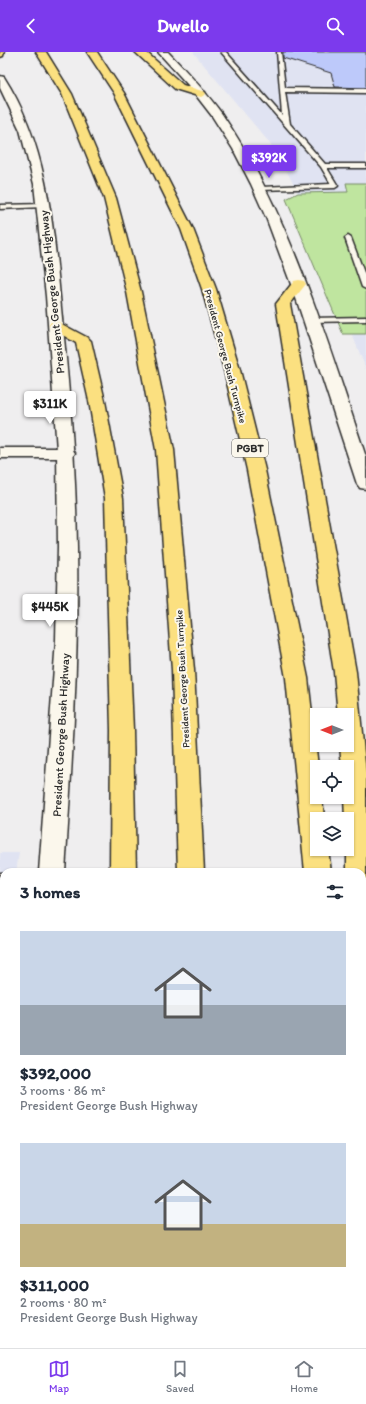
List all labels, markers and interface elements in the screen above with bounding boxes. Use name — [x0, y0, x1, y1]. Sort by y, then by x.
icon: back — [20, 15, 42, 37]
text: Dwello — [157, 15, 209, 37]
icon: search — [324, 15, 346, 37]
pin: $392K — [241, 145, 297, 179]
text: $392K — [251, 150, 287, 165]
street label: President George Bush Highway — [36, 209, 68, 374]
street label: President George Bush Turnpike — [201, 288, 250, 425]
pin: $311K — [22, 391, 78, 425]
text: $311K — [33, 396, 67, 411]
road number: PGBT — [232, 439, 268, 457]
pin: $445K — [22, 594, 78, 628]
text: $445K — [31, 599, 69, 614]
street label: President George Bush Turnpike — [172, 609, 193, 748]
street label: President George Bush Highway — [50, 652, 72, 817]
north arrow — [310, 708, 354, 752]
map controls — [310, 708, 354, 856]
button: locate — [310, 760, 354, 804]
button: layers — [310, 812, 354, 856]
icon: filters — [324, 881, 346, 903]
text: 3 homes — [20, 882, 80, 902]
icon: home — [147, 957, 219, 1029]
text: $392,000 — [20, 1063, 91, 1083]
text: 3 rooms · 86 m² — [20, 1083, 106, 1098]
text: President George Bush Highway — [20, 1098, 198, 1113]
icon: home — [147, 1169, 219, 1241]
text: $311,000 — [20, 1275, 89, 1295]
text: 2 rooms · 80 m² — [20, 1295, 107, 1310]
text: President George Bush Highway — [20, 1310, 198, 1325]
tab: Map — [48, 1358, 70, 1395]
tab: Saved — [166, 1358, 194, 1395]
tab: Home — [290, 1358, 318, 1395]

